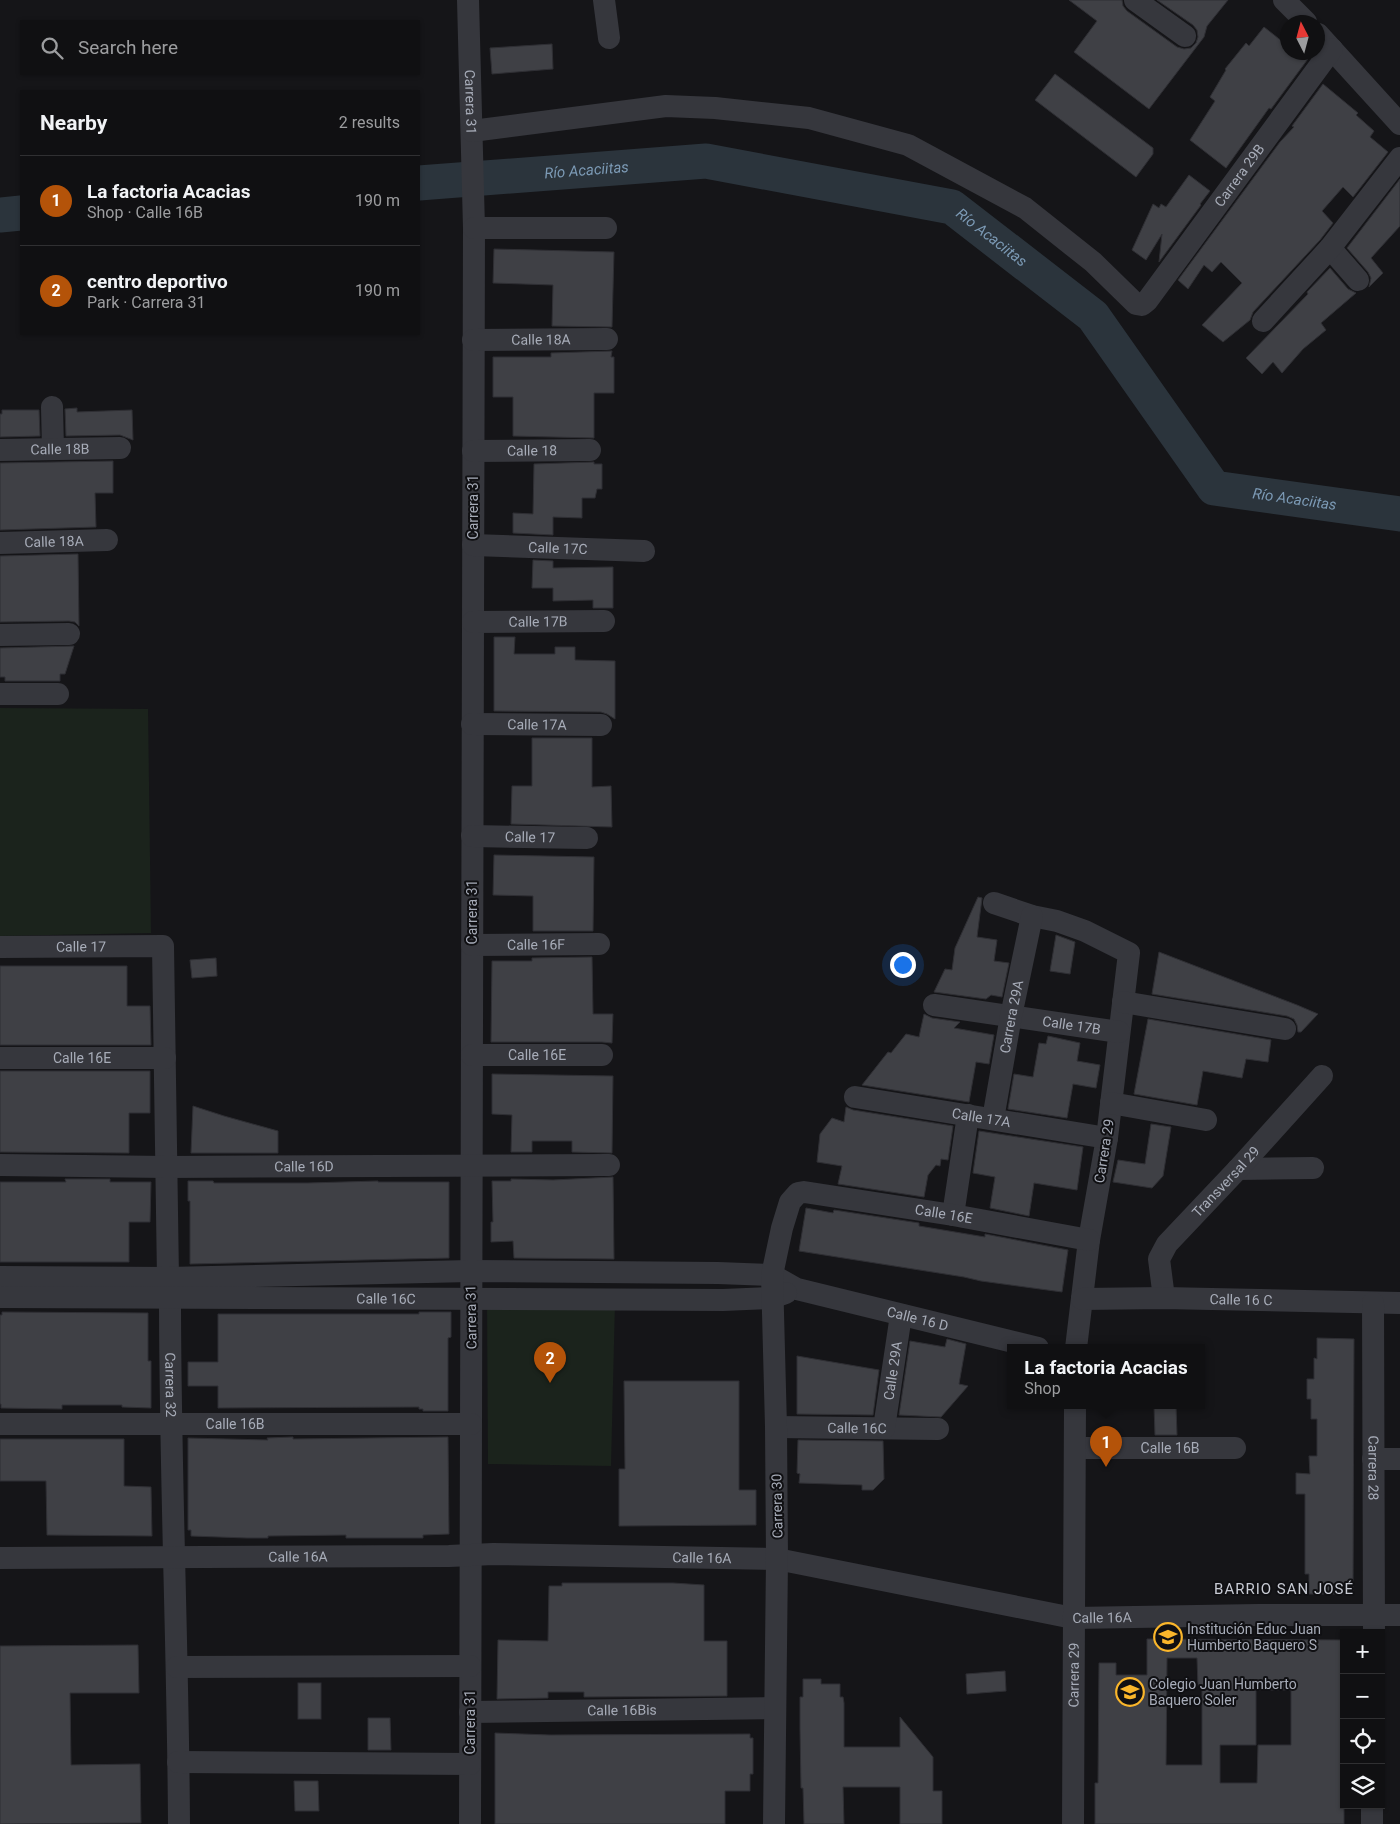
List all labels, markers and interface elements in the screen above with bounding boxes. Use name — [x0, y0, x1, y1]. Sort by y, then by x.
north arrow — [1280, 15, 1325, 60]
search box — [20, 20, 420, 75]
icon: search — [38, 34, 66, 62]
text: Search here — [78, 36, 178, 59]
street label: Carrera 31 — [462, 69, 480, 135]
text: Nearby — [40, 111, 107, 135]
text: 2 results — [339, 113, 400, 132]
street label: Carrera 29B — [1211, 141, 1267, 210]
water label: Río Acaciitas — [544, 158, 629, 182]
text: La factoria Acacias — [87, 180, 251, 203]
text: 1 — [51, 191, 61, 210]
text: 190 m — [355, 191, 400, 210]
text: Shop · Calle 16B — [87, 203, 203, 222]
water label: Río Acaciitas — [953, 205, 1030, 270]
text: centro deportivo — [87, 270, 228, 293]
text: 2 — [51, 281, 61, 300]
text: 190 m — [355, 281, 400, 300]
text: Park · Carrera 31 — [87, 293, 205, 312]
street label: Calle 18A — [511, 331, 571, 348]
street label: Calle 18B — [30, 441, 90, 457]
street label: Calle 18 — [507, 442, 557, 459]
street label: Carrera 31 — [465, 475, 481, 539]
water label: Río Acaciitas — [1251, 485, 1338, 514]
street label: Calle 18A — [24, 533, 84, 550]
street label: Calle 17C — [528, 539, 588, 557]
street label: Calle 17B — [508, 613, 568, 630]
street label: Calle 17A — [507, 716, 567, 733]
street label: Calle 17 — [505, 829, 555, 845]
street label: Carrera 31 — [464, 880, 480, 944]
street label: Calle 16F — [507, 936, 565, 953]
street label: Calle 17 — [56, 938, 106, 955]
your location — [890, 952, 916, 978]
street label: Carrera 29A — [997, 979, 1026, 1054]
street label: Calle 17B — [1041, 1013, 1102, 1037]
street label: Calle 16E — [508, 1047, 566, 1063]
street label: Calle 16E — [53, 1050, 111, 1066]
street label: Calle 17A — [951, 1105, 1012, 1130]
street label: Carrera 29 — [1091, 1118, 1117, 1184]
street label: Transversal 29 — [1189, 1143, 1263, 1220]
street label: Calle 16D — [274, 1158, 334, 1175]
street label: Calle 16E — [914, 1201, 974, 1226]
street label: Carrera 31 — [462, 1284, 480, 1350]
street label: Calle 16C — [356, 1290, 416, 1307]
street label: Calle 16 C — [1209, 1291, 1273, 1308]
street label: Calle 16 D — [885, 1303, 950, 1334]
street label: Calle 29A — [880, 1340, 905, 1401]
pin: 2 — [534, 1342, 566, 1383]
popup — [1007, 1344, 1205, 1409]
street label: Carrera 32 — [162, 1352, 179, 1418]
text: La factoria Acacias — [1024, 1356, 1188, 1379]
text: Shop — [1024, 1379, 1061, 1398]
street label: Calle 16B — [206, 1416, 264, 1432]
street label: Calle 16C — [827, 1420, 887, 1436]
pin: 1 — [1090, 1426, 1122, 1467]
street label: Carrera 28 — [1365, 1436, 1382, 1501]
street label: Calle 16B — [1141, 1440, 1199, 1456]
street label: Carrera 30 — [768, 1473, 786, 1539]
street label: Calle 16A — [268, 1549, 328, 1565]
street label: Calle 16A — [672, 1549, 732, 1566]
district label: BARRIO SAN JOSÉ — [1214, 1580, 1354, 1598]
street label: Calle 16A — [1072, 1609, 1132, 1626]
place label: Institución Educ Juan Humberto Baquero S — [1187, 1621, 1321, 1653]
school or university icon: Institución Educ Juan Humberto Baquero S — [1153, 1622, 1183, 1652]
map controls — [1340, 1629, 1385, 1809]
button: + — [1340, 1629, 1385, 1674]
street label: Carrera 29 — [1066, 1643, 1082, 1707]
button: − — [1340, 1674, 1385, 1719]
place label: Colegio Juan Humberto Baquero Soler — [1149, 1676, 1297, 1708]
school or university icon: Colegio Juan Humberto Baquero Soler — [1115, 1677, 1145, 1707]
street label: Carrera 31 — [462, 1690, 478, 1754]
street label: Calle 16Bis — [587, 1702, 657, 1718]
button: locate — [1340, 1719, 1385, 1764]
button: layers — [1340, 1764, 1385, 1809]

